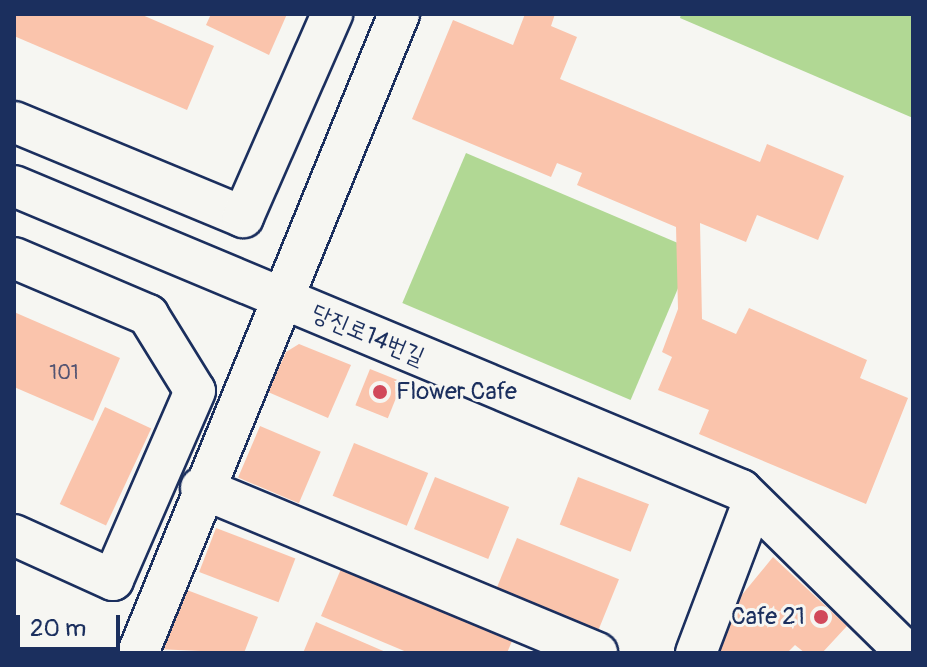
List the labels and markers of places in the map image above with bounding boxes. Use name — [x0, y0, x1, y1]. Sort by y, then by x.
place label: Flower Cafe — [396, 378, 517, 406]
marker: Flower Cafe — [371, 383, 389, 401]
place label: Cafe 21 — [731, 603, 805, 631]
marker: Cafe 21 — [812, 608, 830, 626]

